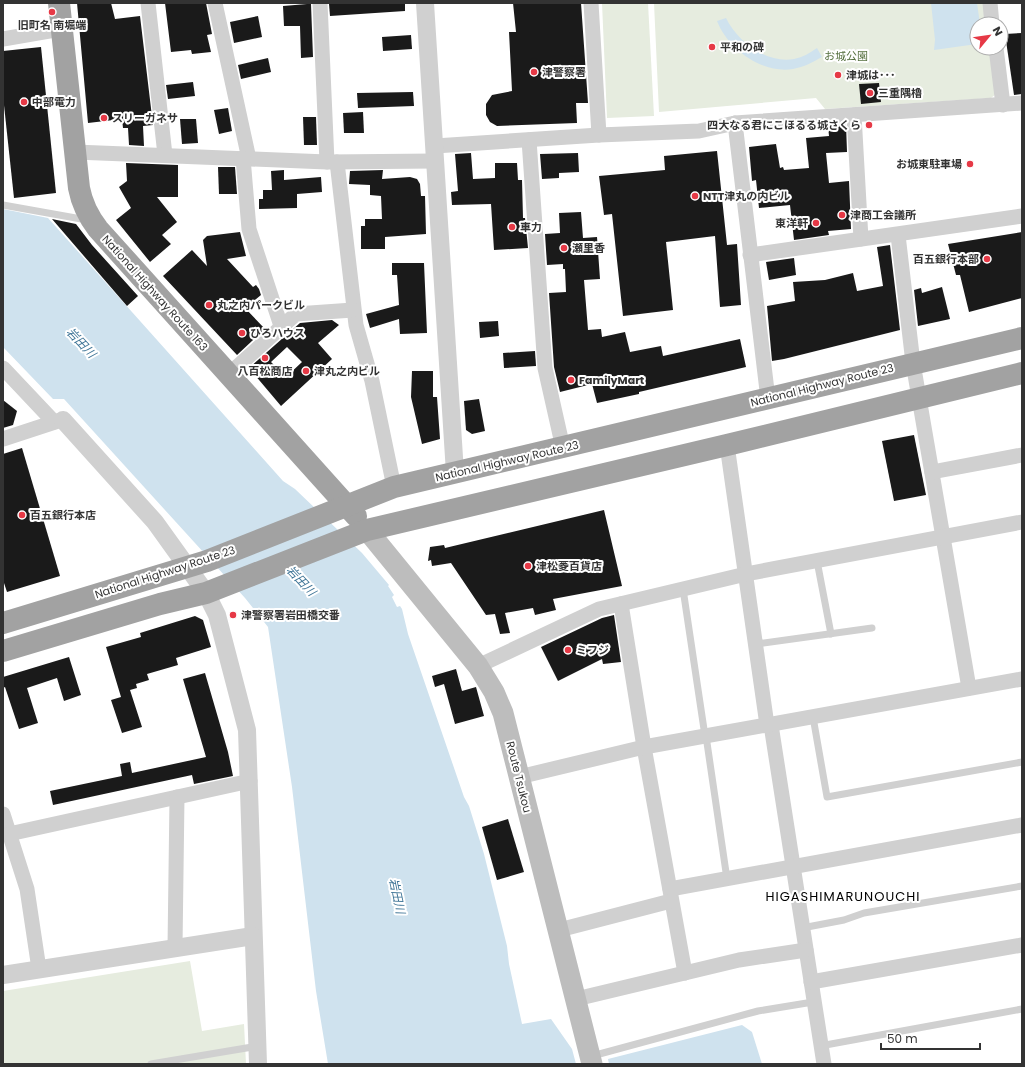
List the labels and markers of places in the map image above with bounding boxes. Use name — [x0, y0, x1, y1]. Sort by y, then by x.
marker: 旧町名 南堀端 — [47, 7, 57, 17]
place label: 旧町名 南堀端 — [18, 17, 86, 33]
place label: 平和の碑 — [720, 39, 764, 55]
marker: 平和の碑 — [707, 42, 717, 52]
place label: 津警察署 — [542, 64, 586, 80]
marker: 津警察署 — [529, 67, 539, 77]
place label: 津城は･･･ — [846, 67, 896, 83]
marker: 津城は･･･ — [833, 70, 843, 80]
place label: 三重隅櫓 — [878, 85, 922, 101]
marker: 三重隅櫓 — [865, 88, 875, 98]
place label: 中部電力 — [32, 94, 76, 110]
marker: 中部電力 — [19, 97, 29, 107]
place label: スリーガネサ — [112, 110, 178, 126]
marker: スリーガネサ — [99, 113, 109, 123]
place label: 四大なる君にこほるる城さくら — [707, 117, 861, 133]
marker: 四大なる君にこほるる城さくら — [864, 120, 874, 130]
place label: お城東駐車場 — [896, 156, 962, 172]
marker: お城東駐車場 — [965, 159, 975, 169]
place label: NTT津丸の内ビル — [703, 188, 790, 204]
marker: NTT津丸の内ビル — [690, 191, 700, 201]
place label: 津商工会議所 — [850, 207, 916, 223]
marker: 津商工会議所 — [837, 210, 847, 220]
place label: 東洋軒 — [775, 215, 808, 231]
marker: 東洋軒 — [811, 218, 821, 228]
place label: 車力 — [520, 219, 542, 235]
marker: 車力 — [507, 222, 517, 232]
place label: 瀬里香 — [572, 240, 605, 256]
marker: 瀬里香 — [559, 243, 569, 253]
place label: 百五銀行本部 — [913, 251, 979, 267]
marker: 百五銀行本部 — [982, 254, 992, 264]
place label: 丸之内パークビル — [217, 297, 305, 313]
marker: 丸之内パークビル — [204, 300, 214, 310]
place label: ひろハウス — [250, 325, 305, 341]
marker: ひろハウス — [237, 328, 247, 338]
marker: 八百松商店 — [260, 353, 270, 363]
place label: 八百松商店 — [238, 363, 293, 379]
place label: 津丸之内ビル — [314, 363, 380, 379]
marker: 津丸之内ビル — [301, 366, 311, 376]
place label: FamilyMart — [579, 372, 645, 388]
marker: FamilyMart — [566, 375, 576, 385]
place label: 百五銀行本店 — [30, 507, 96, 523]
marker: 百五銀行本店 — [17, 510, 27, 520]
place label: 津松菱百貨店 — [536, 558, 602, 574]
marker: 津松菱百貨店 — [523, 561, 533, 571]
place label: 津警察署岩田橋交番 — [241, 607, 340, 623]
marker: 津警察署岩田橋交番 — [228, 610, 238, 620]
place label: ミフジ — [576, 642, 609, 658]
marker: ミフジ — [563, 645, 573, 655]

